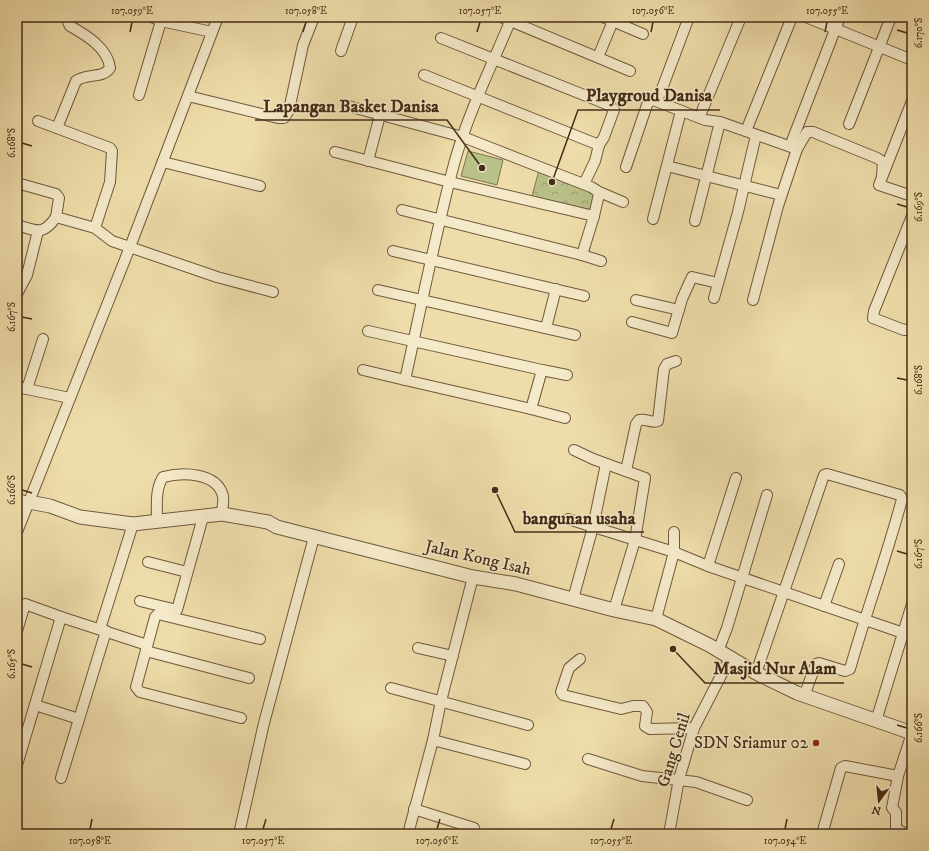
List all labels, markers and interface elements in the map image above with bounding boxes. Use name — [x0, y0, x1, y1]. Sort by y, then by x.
text: 107.059°E — [111, 5, 153, 17]
text: 107.058°E — [285, 5, 327, 17]
text: 107.057°E — [459, 5, 501, 17]
text: 107.056°E — [632, 5, 674, 17]
text: 107.055°E — [806, 5, 848, 17]
text: 6.170°S — [913, 18, 925, 48]
callout: Playgroud Danisa — [578, 80, 720, 110]
text: Playgroud Danisa — [586, 85, 713, 107]
callout: Lapangan Basket Danisa — [255, 90, 447, 120]
text: Lapangan Basket Danisa — [263, 96, 439, 118]
text: 6.168°S — [6, 128, 18, 158]
text: 6.169°S — [913, 192, 925, 222]
text: 6.167°S — [6, 302, 18, 332]
text: 6.168°S — [913, 365, 925, 395]
text: 6.166°S — [6, 475, 18, 505]
callout: bangunan usaha — [515, 502, 644, 532]
text: bangunan usaha — [522, 508, 636, 530]
street label: Jalan Kong Isah — [421, 535, 533, 581]
text: 6.167°S — [913, 539, 925, 569]
text: 6.165°S — [6, 649, 18, 679]
callout: Masjid Nur Alam — [705, 653, 844, 683]
text: Masjid Nur Alam — [713, 658, 837, 680]
street label: Gang Cenil — [652, 710, 696, 790]
text: 6.166°S — [913, 713, 925, 743]
place label: SDN Sriamur 02 — [694, 732, 809, 754]
marker: SDN Sriamur 02 — [811, 738, 821, 748]
north arrow — [859, 781, 899, 821]
text: N — [870, 802, 883, 818]
text: 107.058°E — [69, 835, 111, 847]
text: 107.057°E — [242, 835, 284, 847]
text: 107.056°E — [416, 835, 458, 847]
text: 107.055°E — [590, 835, 632, 847]
text: 107.054°E — [764, 835, 806, 847]

